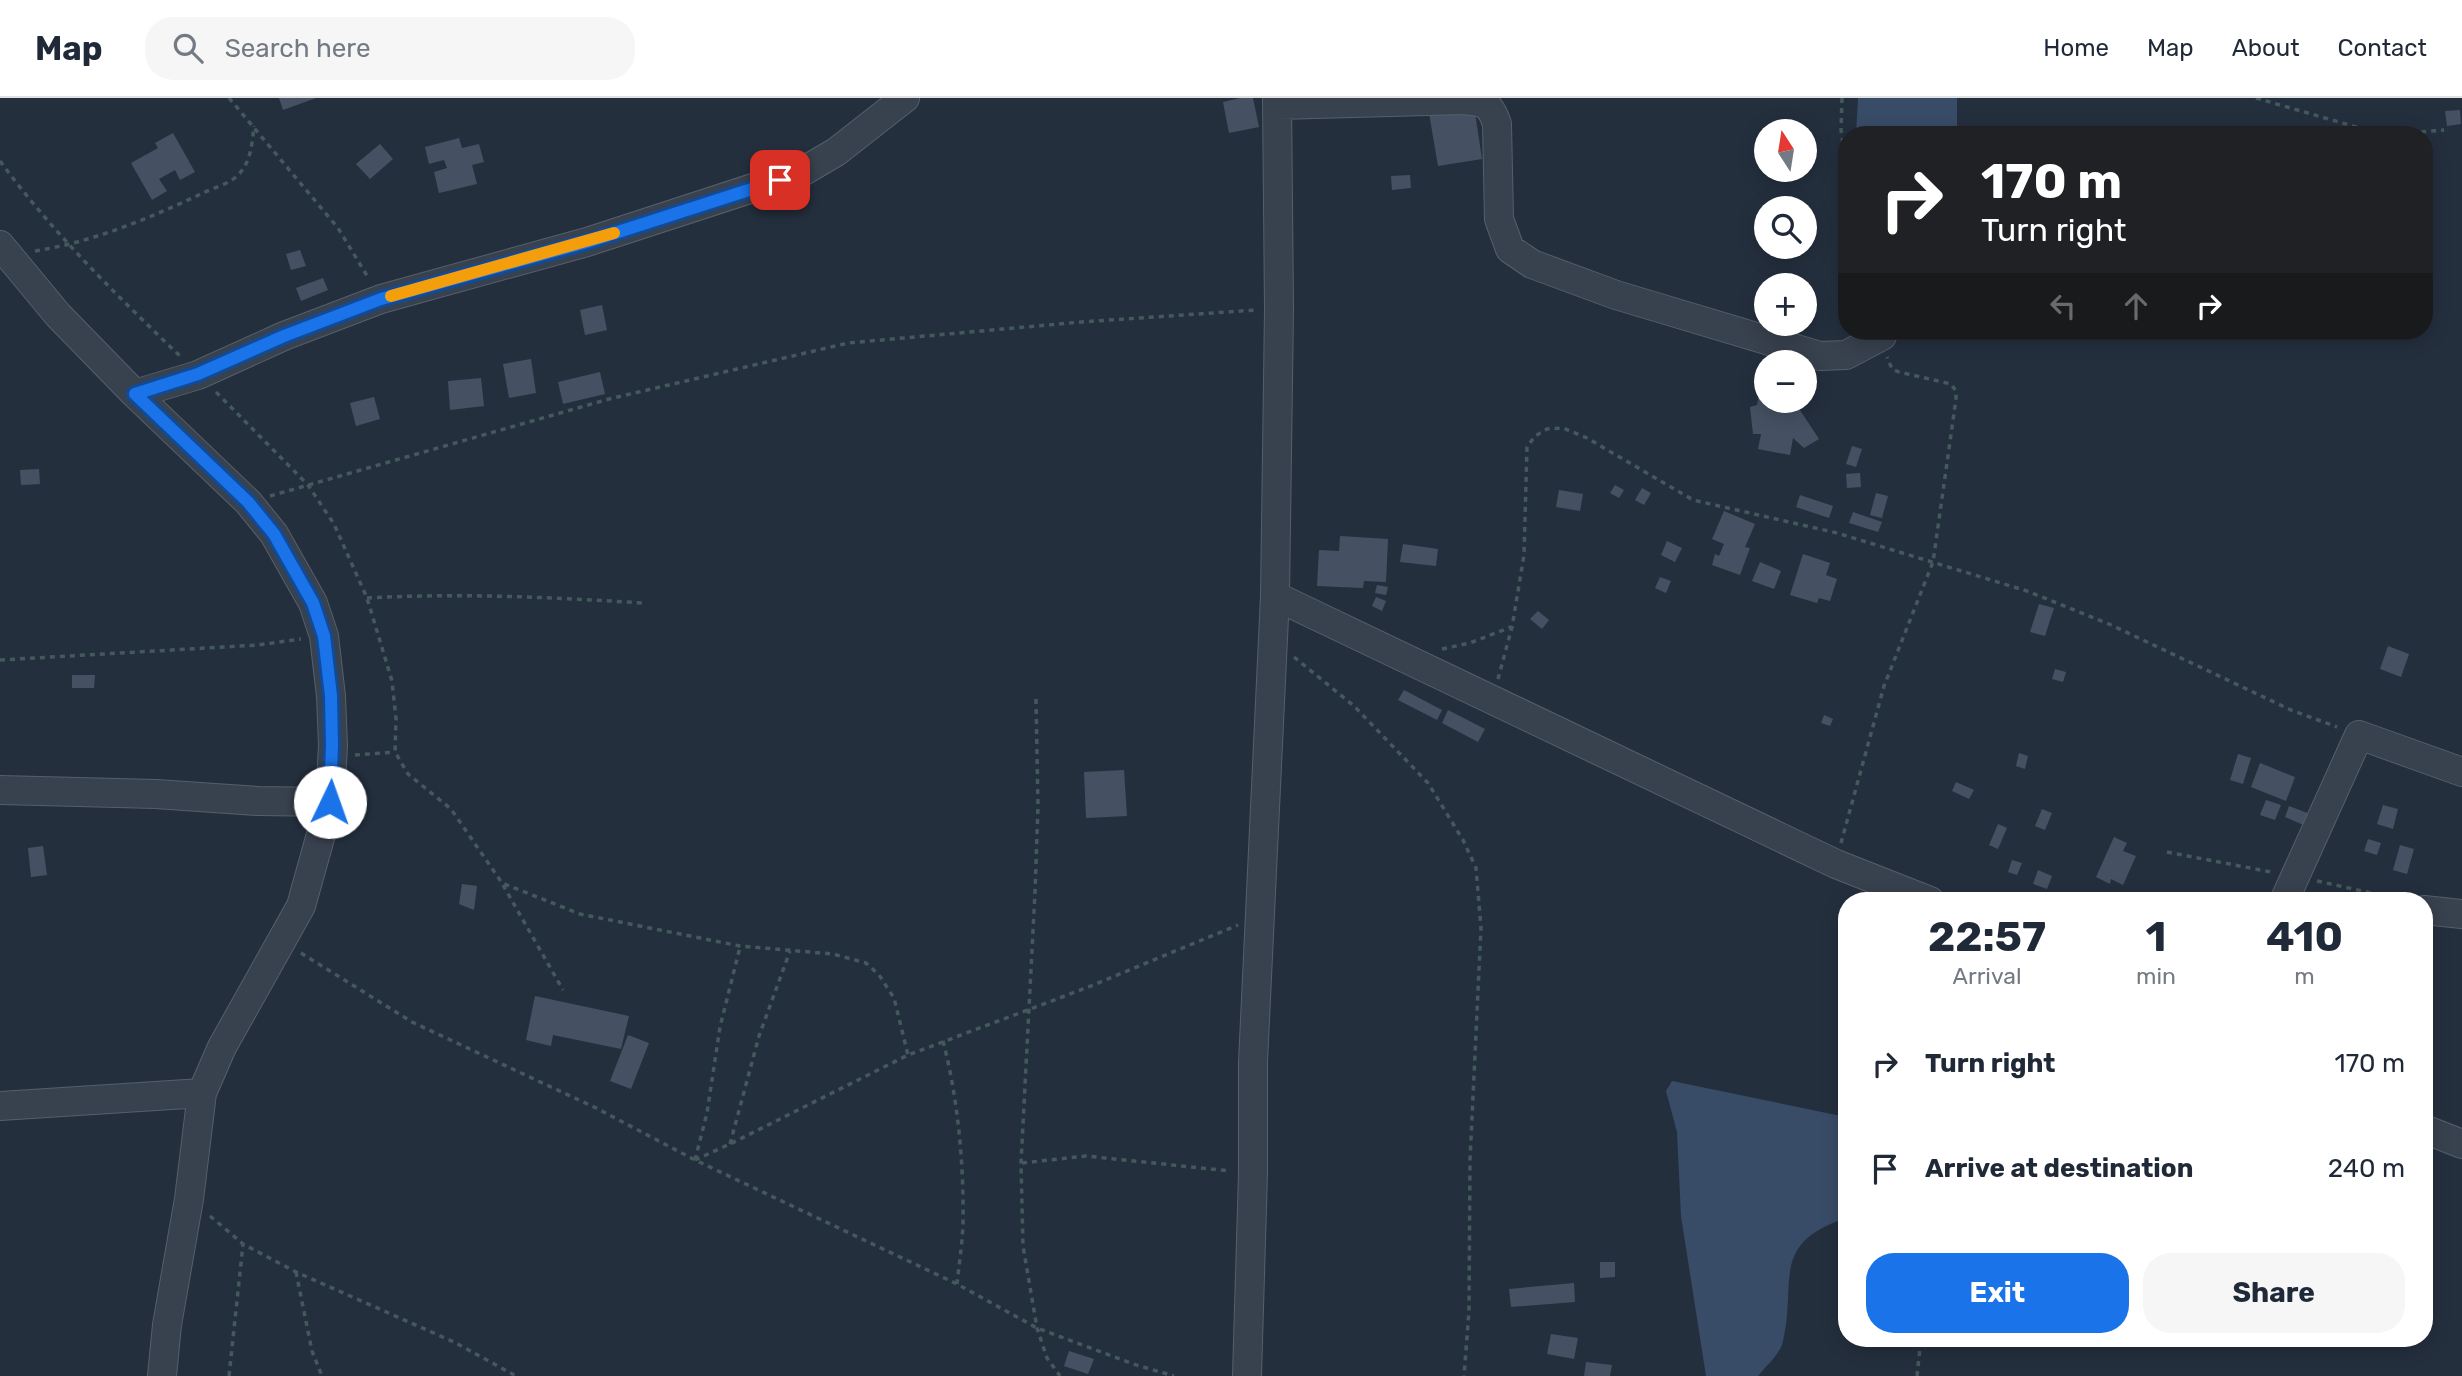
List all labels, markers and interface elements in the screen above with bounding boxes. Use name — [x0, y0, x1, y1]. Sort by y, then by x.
search box — [145, 17, 635, 80]
text: Map — [35, 29, 103, 68]
icon: search — [169, 29, 207, 67]
text: Search here — [225, 33, 370, 64]
text: Home — [2043, 34, 2109, 62]
text: Map — [2147, 34, 2194, 62]
text: About — [2232, 34, 2300, 62]
text: Contact — [2338, 34, 2427, 62]
north arrow — [1754, 119, 1816, 182]
map controls — [1754, 119, 1817, 413]
pin — [750, 150, 810, 210]
text: 170 m — [1981, 152, 2122, 210]
icon: right — [1866, 154, 1957, 245]
icon: arrive — [761, 161, 799, 199]
button: search — [1754, 196, 1817, 259]
text: Turn right — [1981, 211, 2126, 249]
button: + — [1754, 273, 1817, 336]
icon: left — [2044, 287, 2082, 325]
icon: ahead — [2117, 287, 2155, 325]
icon: right — [2190, 287, 2228, 325]
button: − — [1754, 350, 1817, 413]
position arrow — [293, 765, 367, 839]
text: 22:57 — [1928, 912, 2046, 962]
text: 1 — [2146, 912, 2166, 962]
text: 410 — [2266, 912, 2343, 962]
text: Arrival — [1952, 962, 2022, 990]
text: min — [2136, 962, 2176, 990]
text: m — [2294, 962, 2315, 990]
icon: right — [1866, 1045, 1904, 1083]
text: Turn right — [1925, 1048, 2055, 1079]
text: 170 m — [2335, 1048, 2405, 1079]
icon: arrive — [1866, 1150, 1904, 1188]
text: Arrive at destination — [1925, 1153, 2193, 1184]
text: 240 m — [2328, 1153, 2405, 1184]
button: Exit — [1866, 1253, 2129, 1333]
button: Share — [2143, 1253, 2405, 1333]

